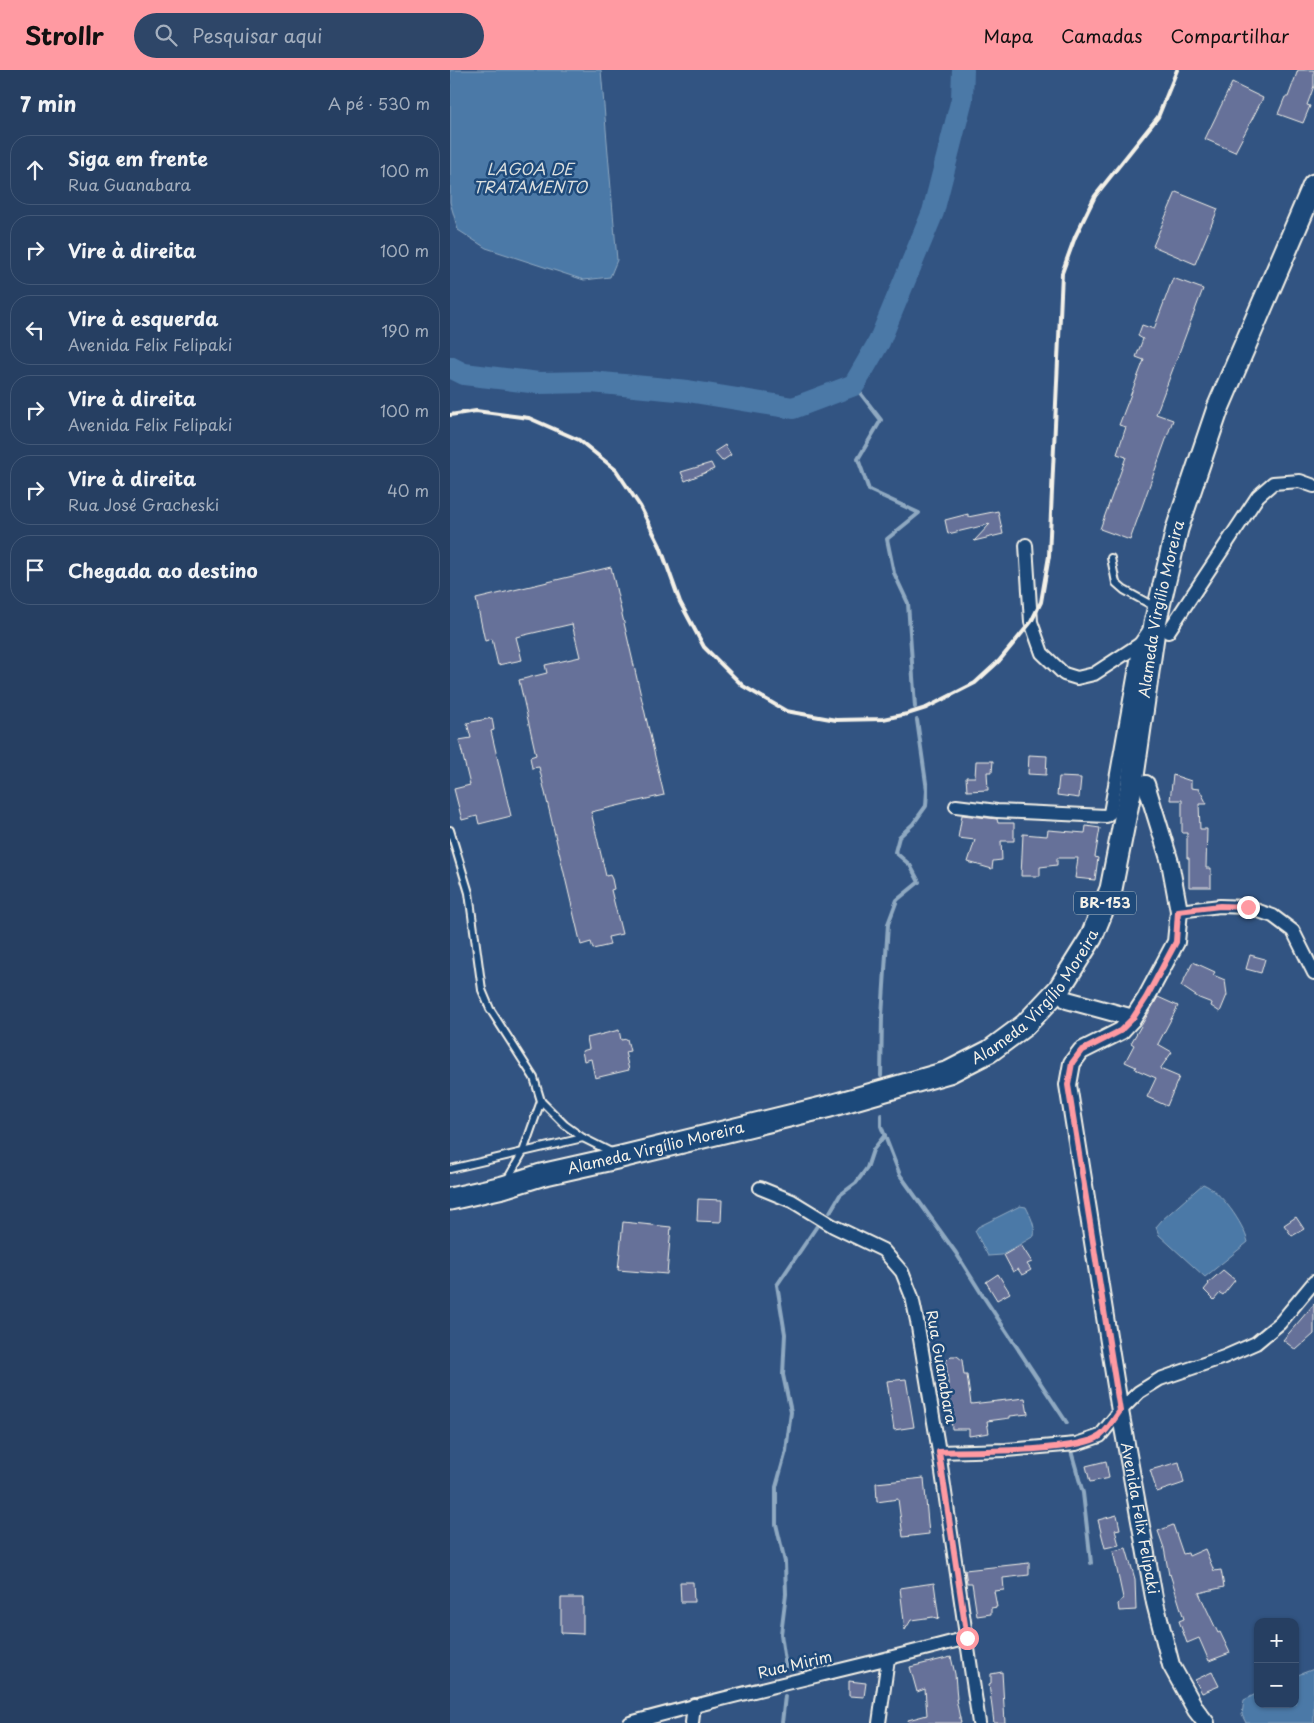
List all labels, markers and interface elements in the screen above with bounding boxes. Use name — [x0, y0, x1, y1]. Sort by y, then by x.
search box — [134, 13, 484, 58]
text: Strollr — [25, 17, 104, 53]
icon: search — [152, 21, 180, 49]
text: Pesquisar aqui — [192, 21, 322, 49]
text: Mapa — [983, 22, 1033, 49]
text: Camadas — [1061, 22, 1143, 49]
text: Compartilhar — [1171, 22, 1289, 49]
text: 7 min — [20, 87, 76, 119]
text: A pé · 530 m — [328, 91, 430, 115]
text: Siga em frente — [68, 144, 208, 172]
icon: ahead — [21, 156, 49, 184]
water label: LAGOA DE TRATAMENTO — [473, 156, 588, 198]
text: 100 m — [380, 158, 429, 182]
text: Rua Guanabara — [68, 172, 191, 196]
icon: right — [21, 236, 49, 264]
text: Vire à direita — [68, 236, 196, 264]
text: 100 m — [380, 238, 429, 262]
text: Vire à esquerda — [68, 304, 219, 332]
icon: left — [21, 316, 49, 344]
text: 190 m — [381, 318, 429, 342]
text: Avenida Felix Felipaki — [68, 332, 232, 356]
text: Vire à direita — [68, 384, 196, 412]
icon: right — [21, 396, 49, 424]
text: 100 m — [380, 398, 429, 422]
text: Avenida Felix Felipaki — [68, 412, 232, 436]
text: Vire à direita — [68, 464, 196, 492]
icon: right — [21, 476, 49, 504]
text: 40 m — [387, 478, 429, 502]
text: Rua José Gracheski — [68, 492, 219, 516]
street label: Alameda Virgílio Moreira — [1131, 516, 1190, 699]
icon: arrive — [21, 556, 49, 584]
text: Chegada ao destino — [68, 556, 258, 584]
road number: BR-153 — [1074, 891, 1136, 914]
route end — [1237, 896, 1260, 919]
street label: Alameda Virgílio Moreira — [967, 925, 1104, 1069]
street label: Alameda Virgílio Moreira — [565, 1114, 747, 1179]
street label: Rua Guanabara — [921, 1308, 964, 1426]
street label: Avenida Felix Felipaki — [1116, 1440, 1166, 1596]
map controls — [1254, 1618, 1299, 1708]
button: + — [1254, 1618, 1299, 1663]
route start — [956, 1627, 979, 1650]
street label: Rua Mirim — [755, 1644, 834, 1683]
button: − — [1254, 1663, 1299, 1708]

